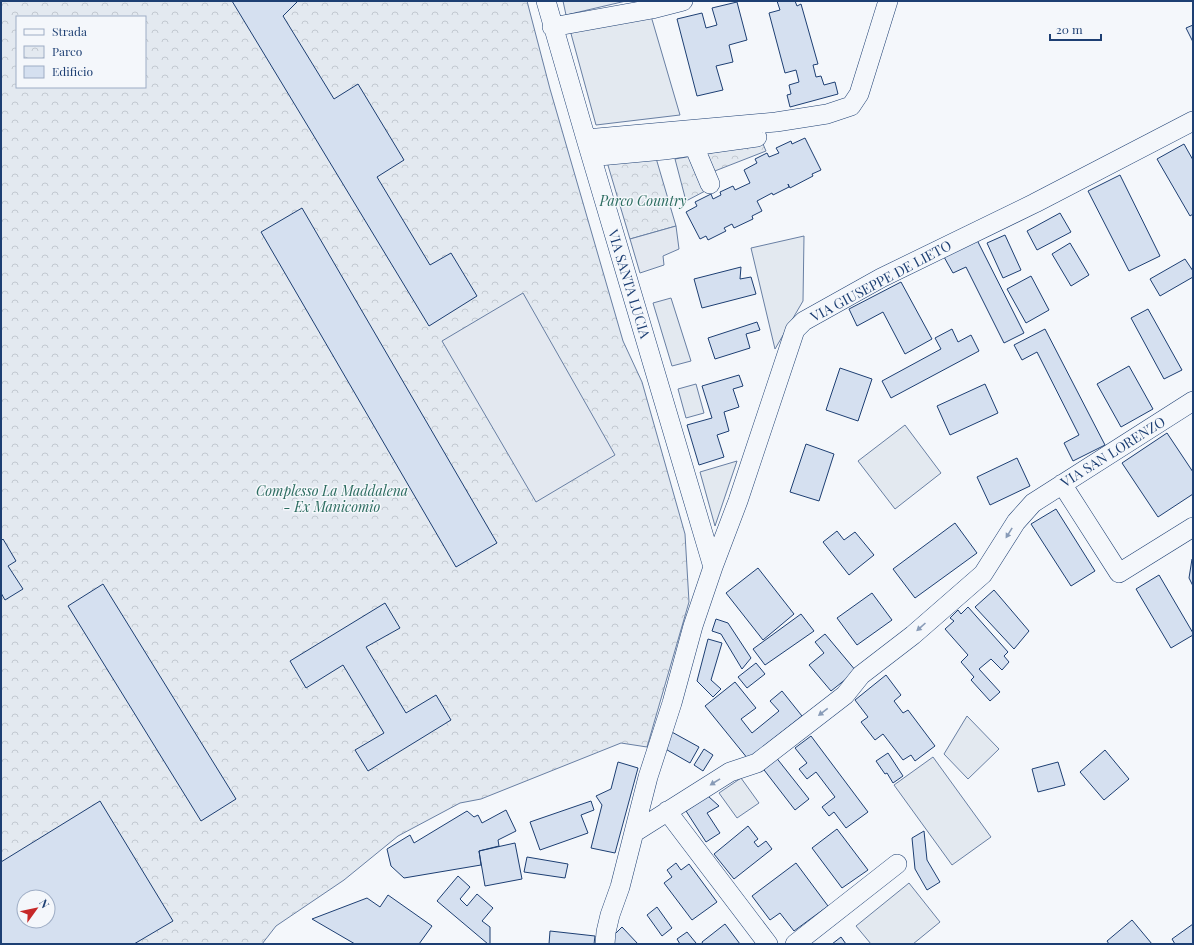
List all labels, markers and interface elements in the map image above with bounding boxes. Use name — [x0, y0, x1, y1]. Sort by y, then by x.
legend — [16, 16, 146, 88]
scale bar — [1050, 16, 1101, 42]
text: 20 m — [1056, 21, 1083, 37]
text: Strada — [52, 23, 87, 39]
text: Parco — [52, 43, 83, 59]
text: Edificio — [52, 63, 94, 79]
park label: Parco Country — [598, 191, 687, 210]
street label: VIA SANTA LUCIA — [604, 226, 655, 341]
street label: VIA GIUSEPPE DE LIETO — [806, 235, 955, 326]
street label: VIA SAN LORENZO — [1056, 412, 1169, 492]
park label: Complesso La Maddalena - Ex Manicomio — [256, 481, 408, 516]
one-way arrow — [1005, 527, 1012, 539]
one-way arrow — [916, 623, 927, 632]
one-way arrow — [818, 707, 829, 716]
one-way arrow — [709, 778, 721, 785]
north arrow — [16, 889, 56, 929]
text: N — [36, 896, 53, 911]

